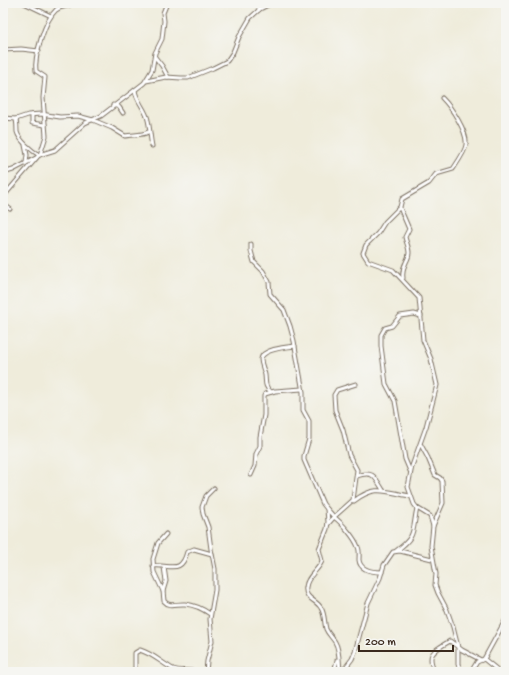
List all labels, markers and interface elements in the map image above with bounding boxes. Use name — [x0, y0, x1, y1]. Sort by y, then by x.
scale bar — [359, 627, 453, 653]
text: 200 m — [365, 636, 396, 650]

